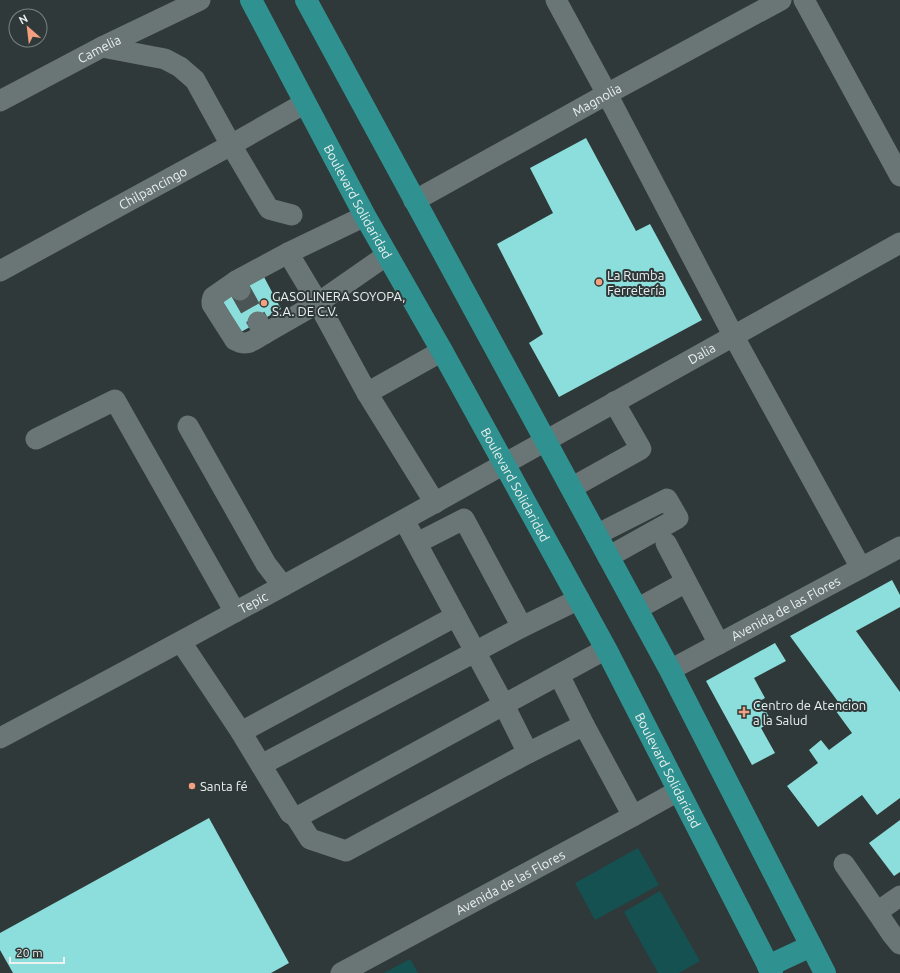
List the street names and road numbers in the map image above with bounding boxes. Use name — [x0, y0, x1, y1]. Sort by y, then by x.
street label: Camelia — [75, 32, 123, 66]
street label: Magnolia — [570, 81, 624, 119]
street label: Boulevard Solidaridad — [321, 142, 395, 261]
street label: Chilpancingo — [116, 163, 189, 212]
street label: Dalia — [685, 340, 718, 367]
street label: Boulevard Solidaridad — [479, 425, 552, 544]
street label: Avenida de las Flores — [728, 573, 843, 643]
street label: Tepic — [236, 589, 270, 616]
street label: Boulevard Solidaridad — [633, 710, 703, 830]
street label: Avenida de las Flores — [453, 847, 567, 917]

